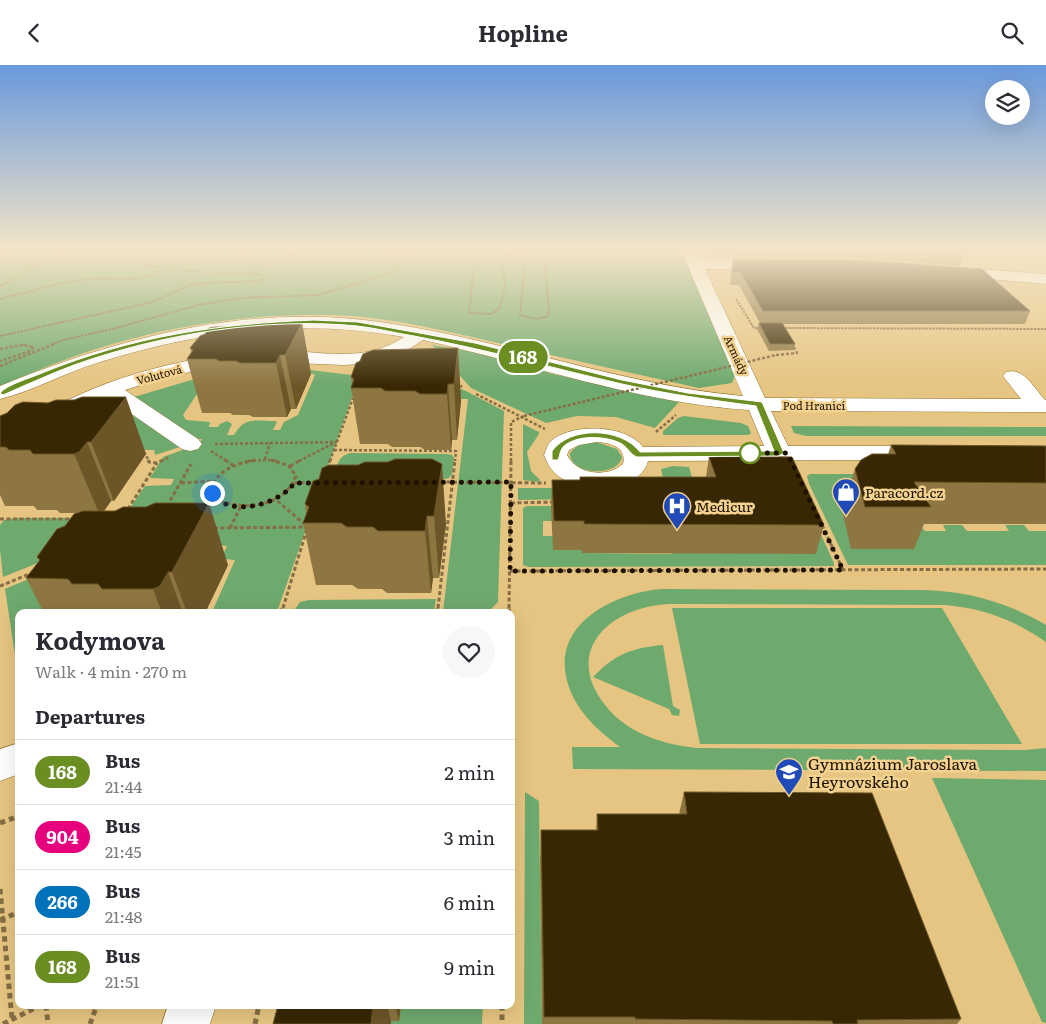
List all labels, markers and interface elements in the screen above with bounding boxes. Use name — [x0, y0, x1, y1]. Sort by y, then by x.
text: Hopline — [478, 16, 568, 49]
icon: back — [20, 19, 48, 47]
icon: search — [998, 19, 1026, 47]
map controls — [985, 80, 1030, 125]
button: layers — [985, 80, 1030, 125]
street label: Armády — [721, 332, 753, 378]
line badge: 168 — [494, 341, 552, 373]
text: 168 — [509, 343, 537, 370]
street label: Volutová — [135, 360, 184, 388]
street label: Pod Hranicí — [783, 397, 846, 413]
unlabelled marker — [739, 442, 761, 464]
shop icon: Paracord.cz — [831, 477, 861, 516]
your location — [200, 481, 225, 506]
place label: Paracord.cz — [865, 482, 943, 502]
hospital icon: Medicur — [662, 491, 692, 530]
place label: Medicur — [696, 496, 753, 516]
text: Kodymova — [35, 622, 165, 657]
button: heart — [443, 626, 495, 678]
text: Walk · 4 min · 270 m — [35, 659, 187, 683]
text: Departures — [35, 702, 145, 730]
text: Bus — [105, 746, 140, 774]
place label: Gymnázium Jaroslava Heyrovského — [808, 751, 978, 793]
school or university icon: Gymnázium Jaroslava Heyrovského — [774, 757, 804, 796]
text: 168 — [48, 758, 77, 785]
text: 2 min — [444, 758, 495, 786]
text: 21:44 — [105, 774, 142, 798]
text: Bus — [105, 811, 140, 839]
text: 904 — [46, 823, 79, 850]
text: 3 min — [444, 823, 495, 851]
text: 21:45 — [105, 839, 142, 863]
text: Bus — [105, 876, 140, 904]
text: 266 — [47, 888, 78, 915]
text: 6 min — [444, 888, 495, 916]
text: 21:48 — [105, 904, 142, 928]
text: Bus — [105, 941, 140, 969]
text: 168 — [48, 953, 77, 980]
text: 9 min — [444, 953, 495, 981]
text: 21:51 — [105, 969, 140, 993]

